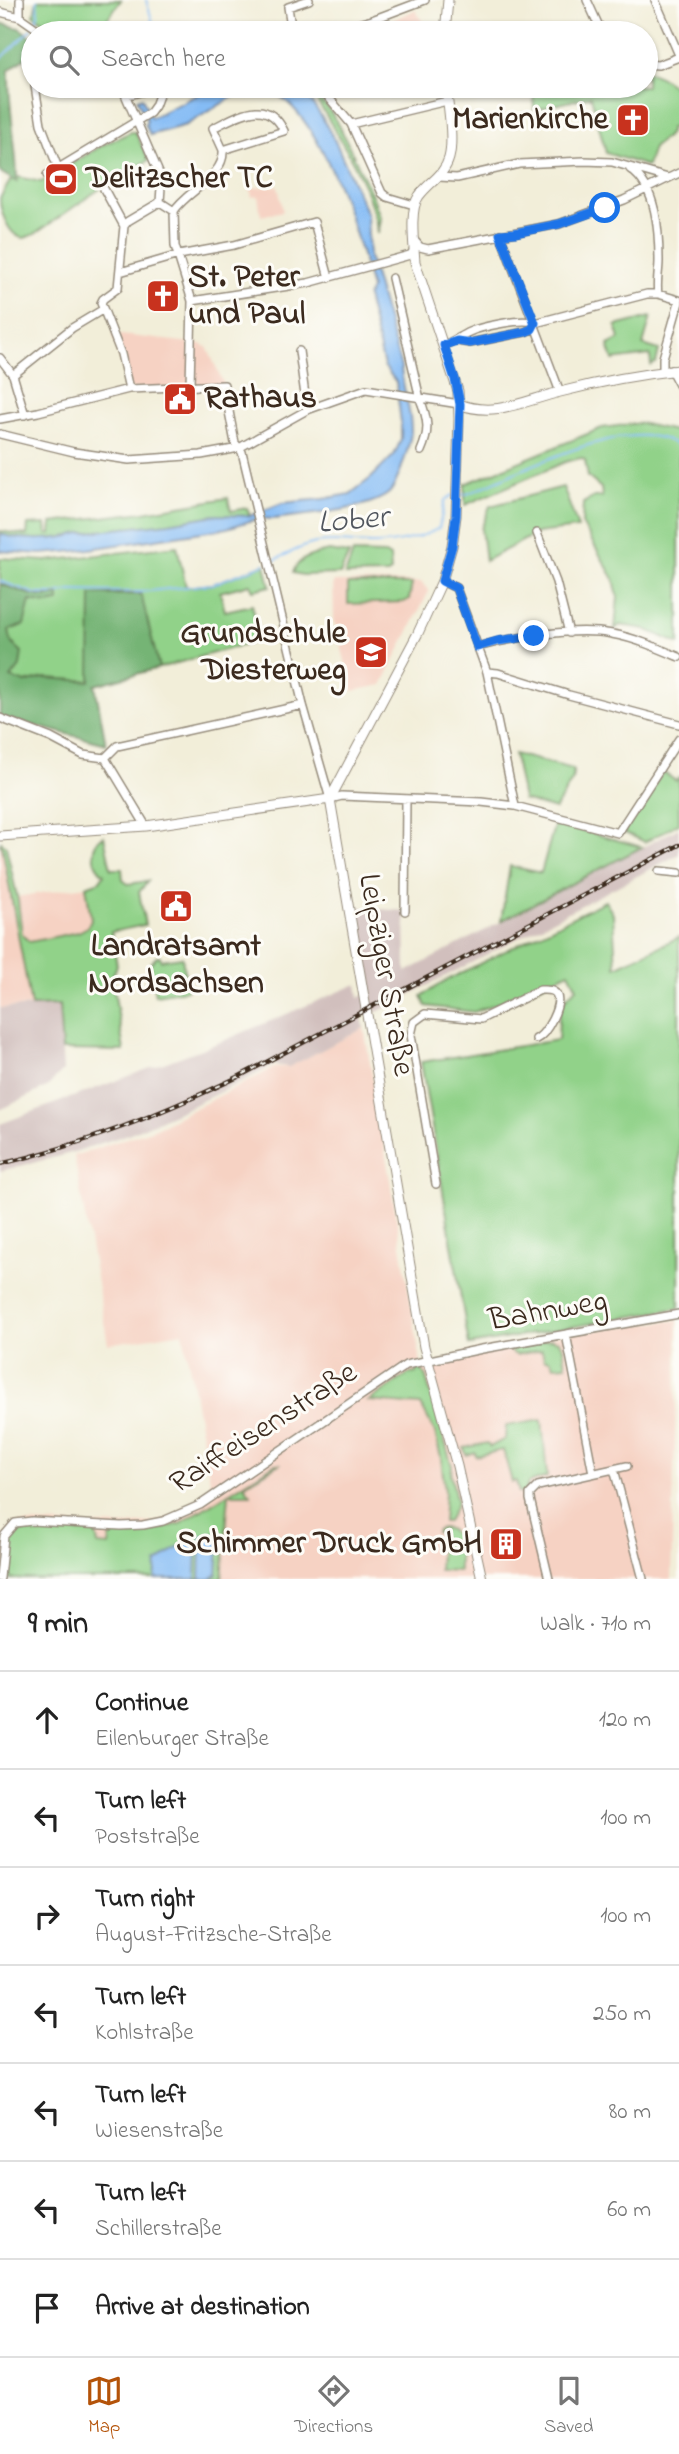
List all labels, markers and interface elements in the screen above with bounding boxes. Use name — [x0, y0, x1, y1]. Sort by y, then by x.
search box — [21, 21, 658, 98]
icon: search — [45, 41, 83, 79]
text: Search here — [101, 41, 226, 79]
place label: Marienkirche — [452, 97, 610, 144]
church icon: Marienkirche — [614, 101, 652, 139]
place label: Delitzscher TC — [84, 156, 273, 203]
sports icon: Delitzscher TC — [42, 160, 80, 198]
route start — [589, 192, 620, 223]
place label: St. Peter und Paul — [188, 255, 305, 339]
church icon: St. Peter und Paul — [144, 277, 182, 315]
place label: Rathaus — [204, 376, 317, 423]
public building icon: Rathaus — [161, 380, 199, 418]
water label: Lober — [316, 494, 394, 548]
place label: Grundschule Diesterweg — [180, 611, 348, 696]
route end — [518, 620, 549, 651]
school or university icon: Grundschule Diesterweg — [352, 633, 390, 671]
street label: Leipziger Straße — [344, 870, 426, 1081]
public building icon: Landratsamt Nordsachsen — [157, 887, 195, 925]
place label: Landratsamt Nordsachsen — [88, 924, 264, 1008]
street label: Bahnweg — [484, 1278, 611, 1346]
street label: Raiffeisenstraße — [161, 1350, 368, 1507]
place label: Schimmer Druck GmbH — [176, 1521, 482, 1568]
building icon: Schimmer Druck GmbH — [487, 1525, 525, 1563]
text: 9 min — [28, 1603, 88, 1647]
text: Walk · 710 m — [540, 1608, 651, 1641]
text: Continue — [95, 1685, 188, 1723]
icon: ahead — [28, 1701, 66, 1739]
text: 120 m — [599, 1704, 651, 1737]
text: Eilenburger Straße — [95, 1723, 269, 1756]
text: Turn left — [95, 1783, 186, 1821]
icon: left — [28, 1799, 66, 1837]
text: 100 m — [600, 1802, 651, 1835]
text: Poststraße — [95, 1821, 200, 1854]
text: Turn right — [95, 1881, 195, 1919]
icon: right — [28, 1897, 66, 1935]
text: 100 m — [600, 1900, 651, 1933]
text: August-Fritzsche-Straße — [95, 1919, 332, 1952]
text: Turn left — [95, 1979, 186, 2017]
icon: left — [28, 1995, 66, 2033]
text: 250 m — [593, 1998, 651, 2031]
text: Kohlstraße — [95, 2017, 194, 2050]
text: Turn left — [95, 2077, 186, 2115]
icon: left — [28, 2093, 66, 2131]
text: 80 m — [609, 2096, 651, 2129]
text: Wiesenstraße — [95, 2115, 223, 2148]
text: Turn left — [95, 2175, 186, 2213]
icon: left — [28, 2191, 66, 2229]
text: 60 m — [607, 2194, 651, 2227]
text: Schillerstraße — [95, 2213, 222, 2246]
icon: arrive — [28, 2289, 66, 2327]
text: Arrive at destination — [95, 2289, 310, 2327]
tab: Map — [85, 2372, 123, 2441]
tab: Directions — [294, 2372, 373, 2441]
tab: Saved — [544, 2372, 594, 2441]

